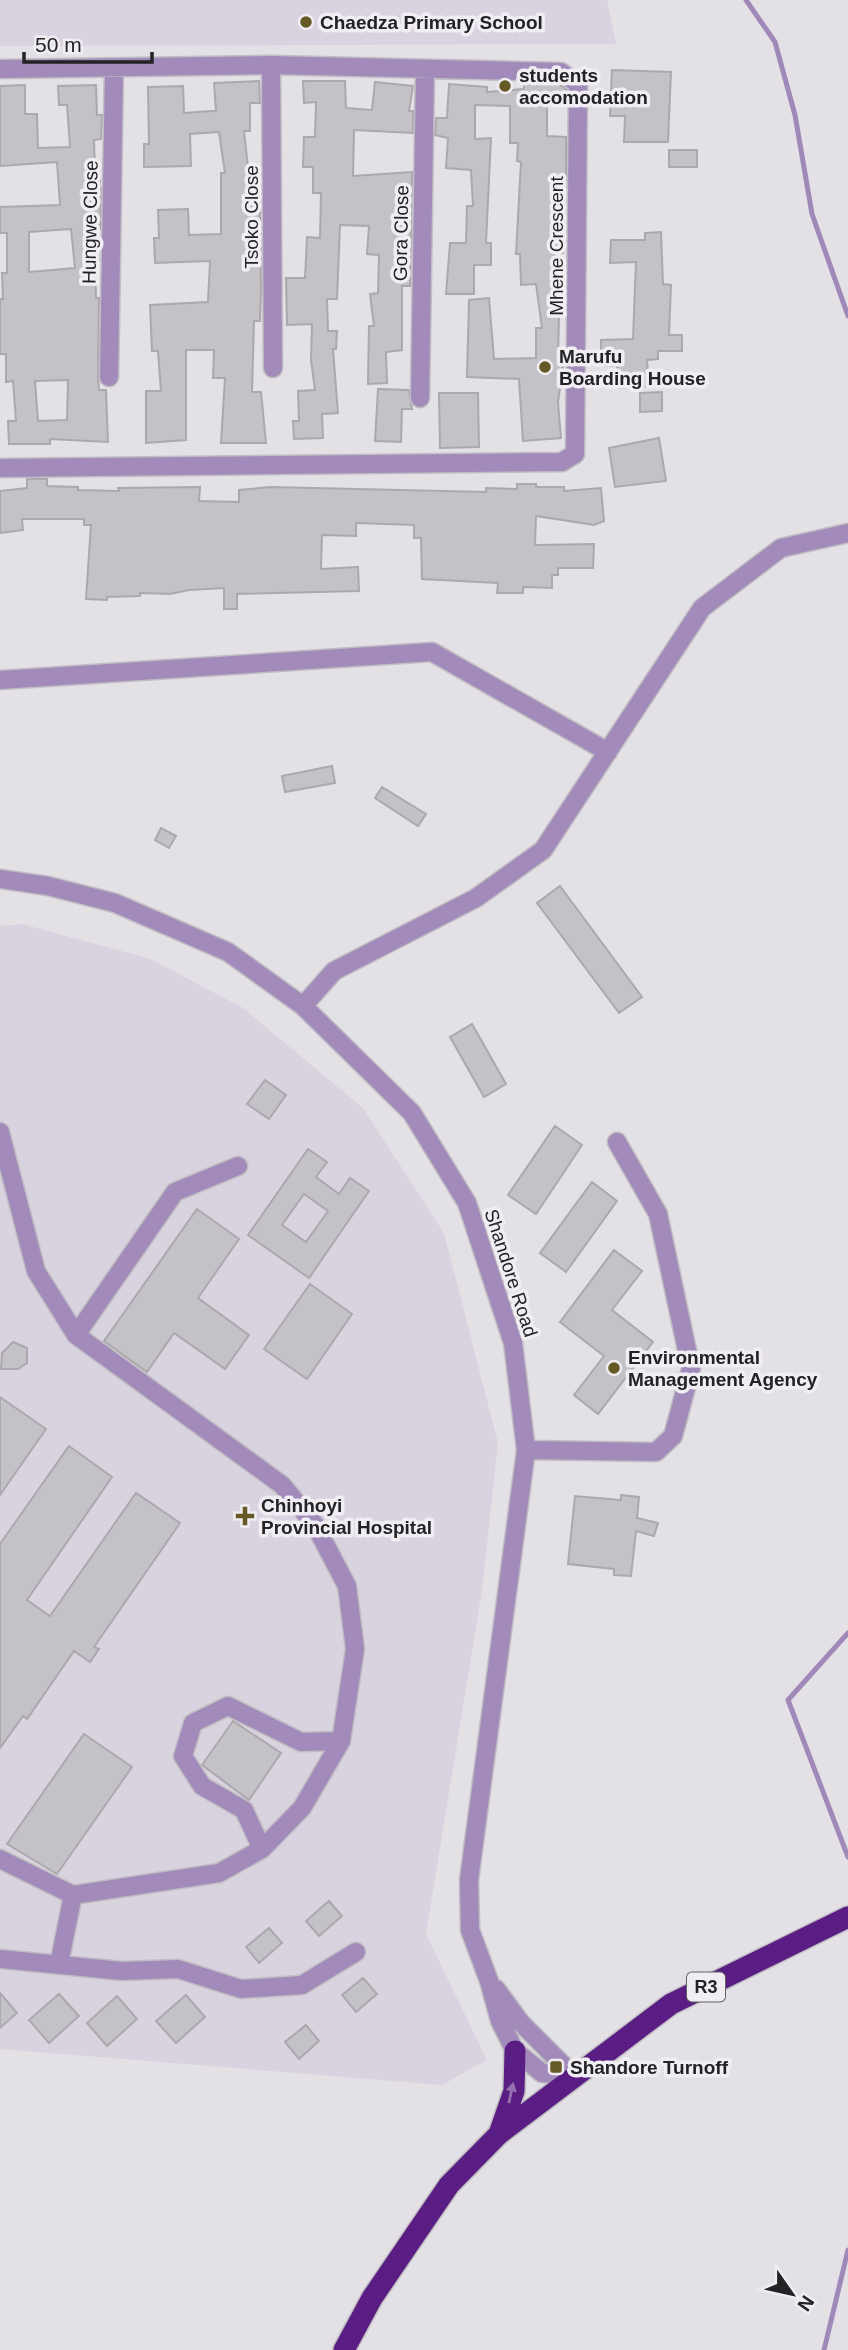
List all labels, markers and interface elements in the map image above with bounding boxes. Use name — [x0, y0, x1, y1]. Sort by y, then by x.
place label: Chaedza Primary School — [320, 12, 543, 33]
marker: Chaedza Primary School — [298, 14, 314, 30]
scale bar — [24, 21, 152, 65]
text: 50 m — [35, 33, 82, 56]
place label: students accomodation — [519, 65, 648, 108]
marker: students accomodation — [497, 78, 513, 94]
street label: Hungwe Close — [78, 160, 102, 284]
street label: Tsoko Close — [241, 165, 262, 269]
street label: Mhene Crescent — [546, 176, 567, 316]
street label: Gora Close — [390, 185, 412, 281]
place label: Marufu Boarding House — [559, 346, 706, 389]
marker: Marufu Boarding House — [537, 359, 553, 375]
street label: Shandore Road — [480, 1206, 542, 1340]
place label: Environmental Management Agency — [628, 1347, 818, 1390]
marker: Environmental Management Agency — [606, 1360, 622, 1376]
place label: Chinhoyi Provincial Hospital — [261, 1495, 432, 1538]
marker: Chinhoyi Provincial Hospital — [235, 1506, 255, 1526]
road number: R3 — [687, 1972, 725, 2001]
place label: Shandore Turnoff — [570, 2057, 729, 2078]
marker: Shandore Turnoff — [548, 2059, 564, 2075]
one-way arrow — [506, 2082, 517, 2104]
north arrow — [757, 2259, 827, 2329]
text: N — [793, 2292, 818, 2315]

